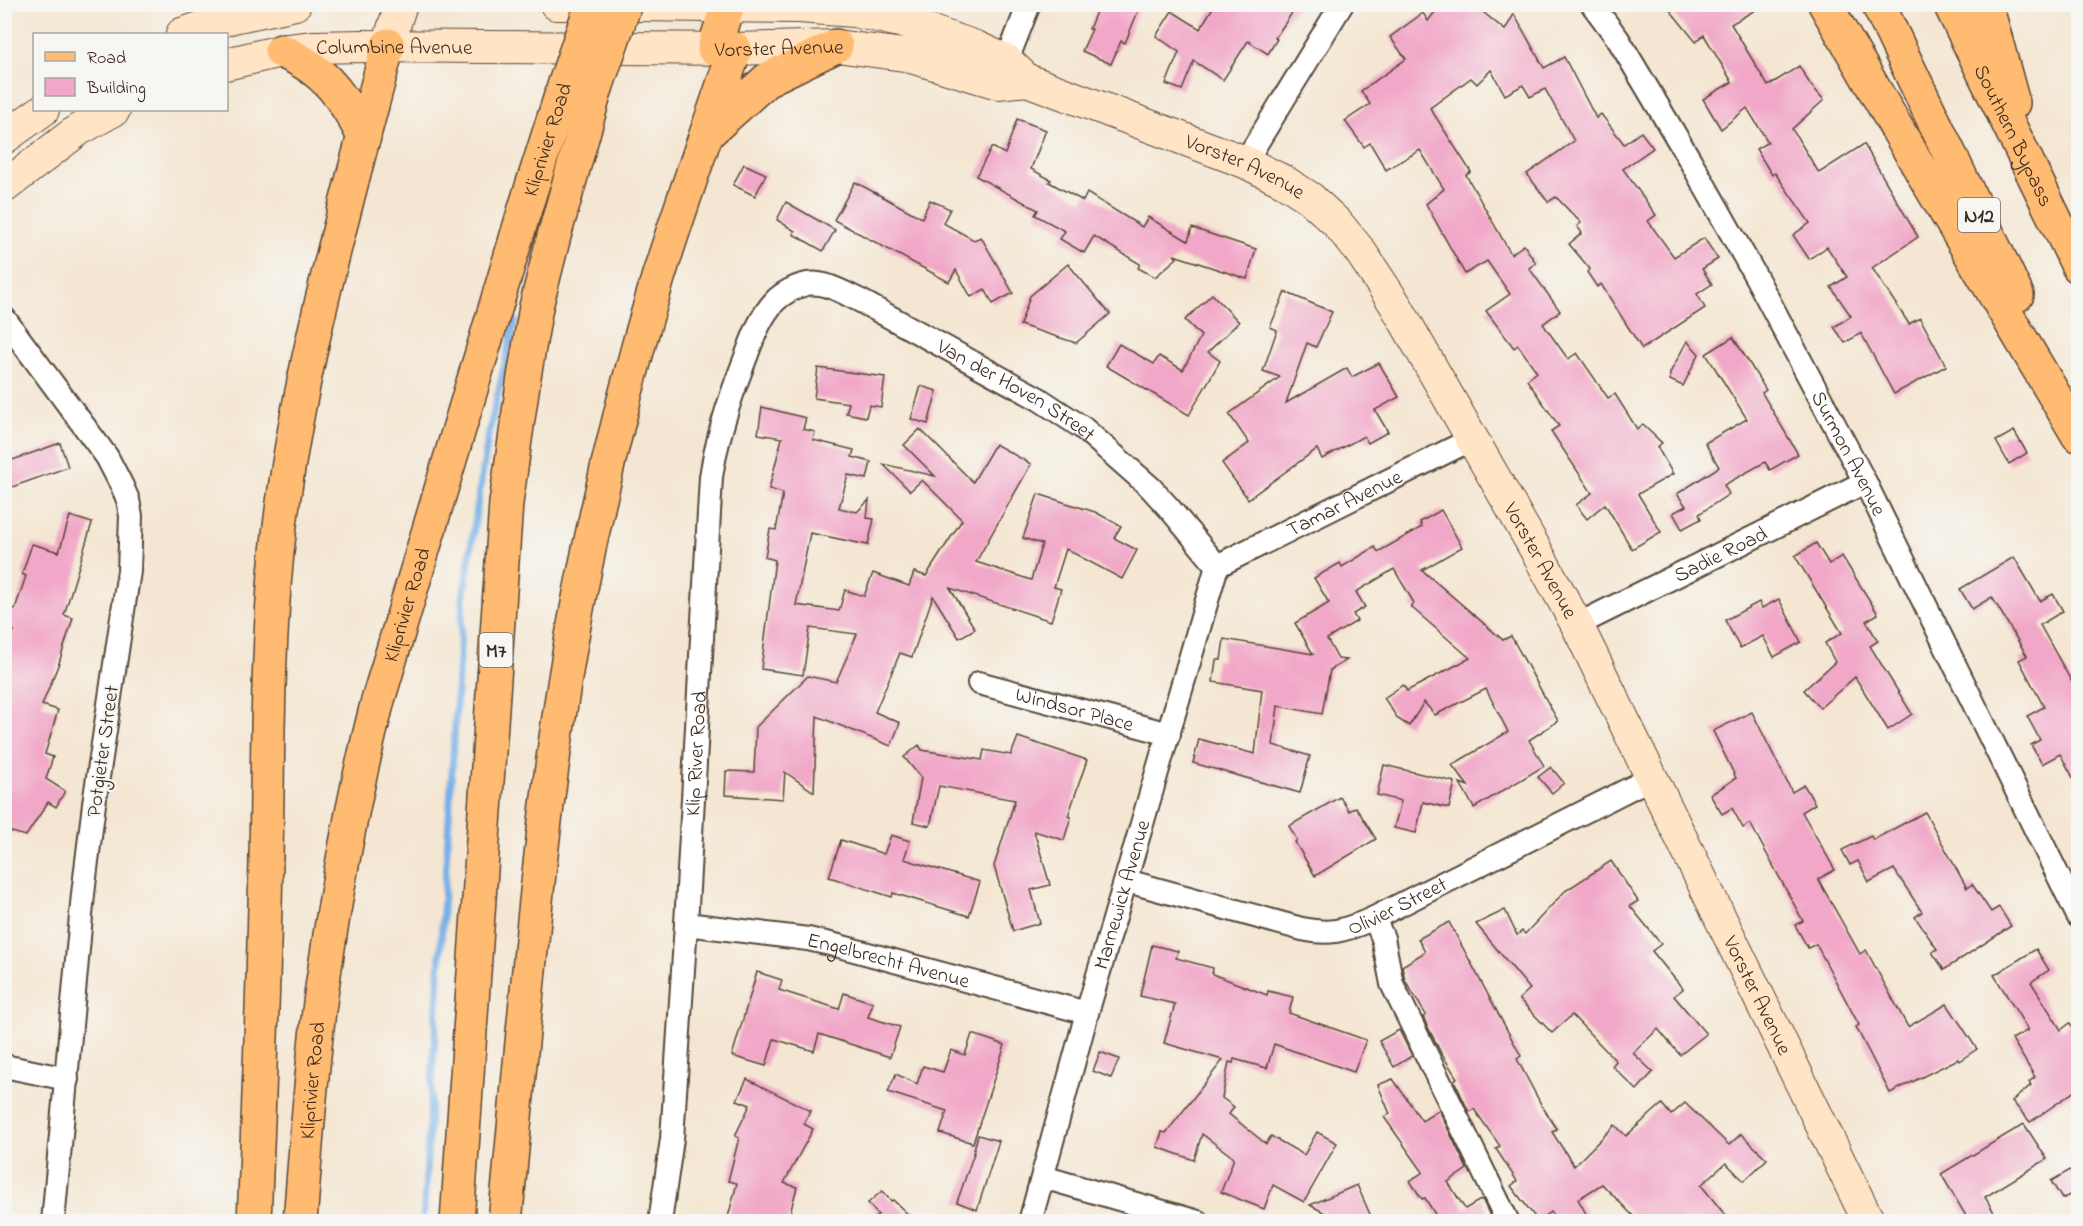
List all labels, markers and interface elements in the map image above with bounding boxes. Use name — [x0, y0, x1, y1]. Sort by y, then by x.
legend — [33, 33, 228, 111]
street label: Columbine Avenue — [316, 33, 473, 64]
street label: Vorster Avenue — [714, 33, 846, 66]
text: Road — [87, 46, 126, 72]
street label: Southern Bypass — [1965, 60, 2060, 212]
text: Building — [86, 76, 146, 103]
street label: Kliprivier Road — [517, 79, 581, 201]
street label: Vorster Avenue — [1179, 127, 1311, 208]
road number: N12 — [1958, 198, 2000, 232]
street label: Van der Hoven Street — [930, 332, 1101, 449]
street label: Surmon Avenue — [1802, 386, 1893, 522]
street label: Tamar Avenue — [1282, 463, 1408, 546]
street label: Vorster Avenue — [1494, 497, 1584, 625]
street label: Sadie Road — [1669, 520, 1773, 591]
street label: Kliprivier Road — [377, 544, 440, 666]
road number: M7 — [480, 633, 512, 667]
street label: Windsor Place — [1012, 680, 1137, 741]
street label: Potgieter Street — [80, 684, 130, 819]
street label: Klip River Road — [679, 690, 716, 817]
street label: Marnewick Avenue — [1087, 816, 1160, 974]
street label: Olivier Street — [1344, 870, 1453, 944]
street label: Engelbrecht Avenue — [804, 926, 973, 998]
street label: Vorster Avenue — [1714, 930, 1798, 1061]
street label: Kliprivier Road — [293, 1020, 335, 1141]

